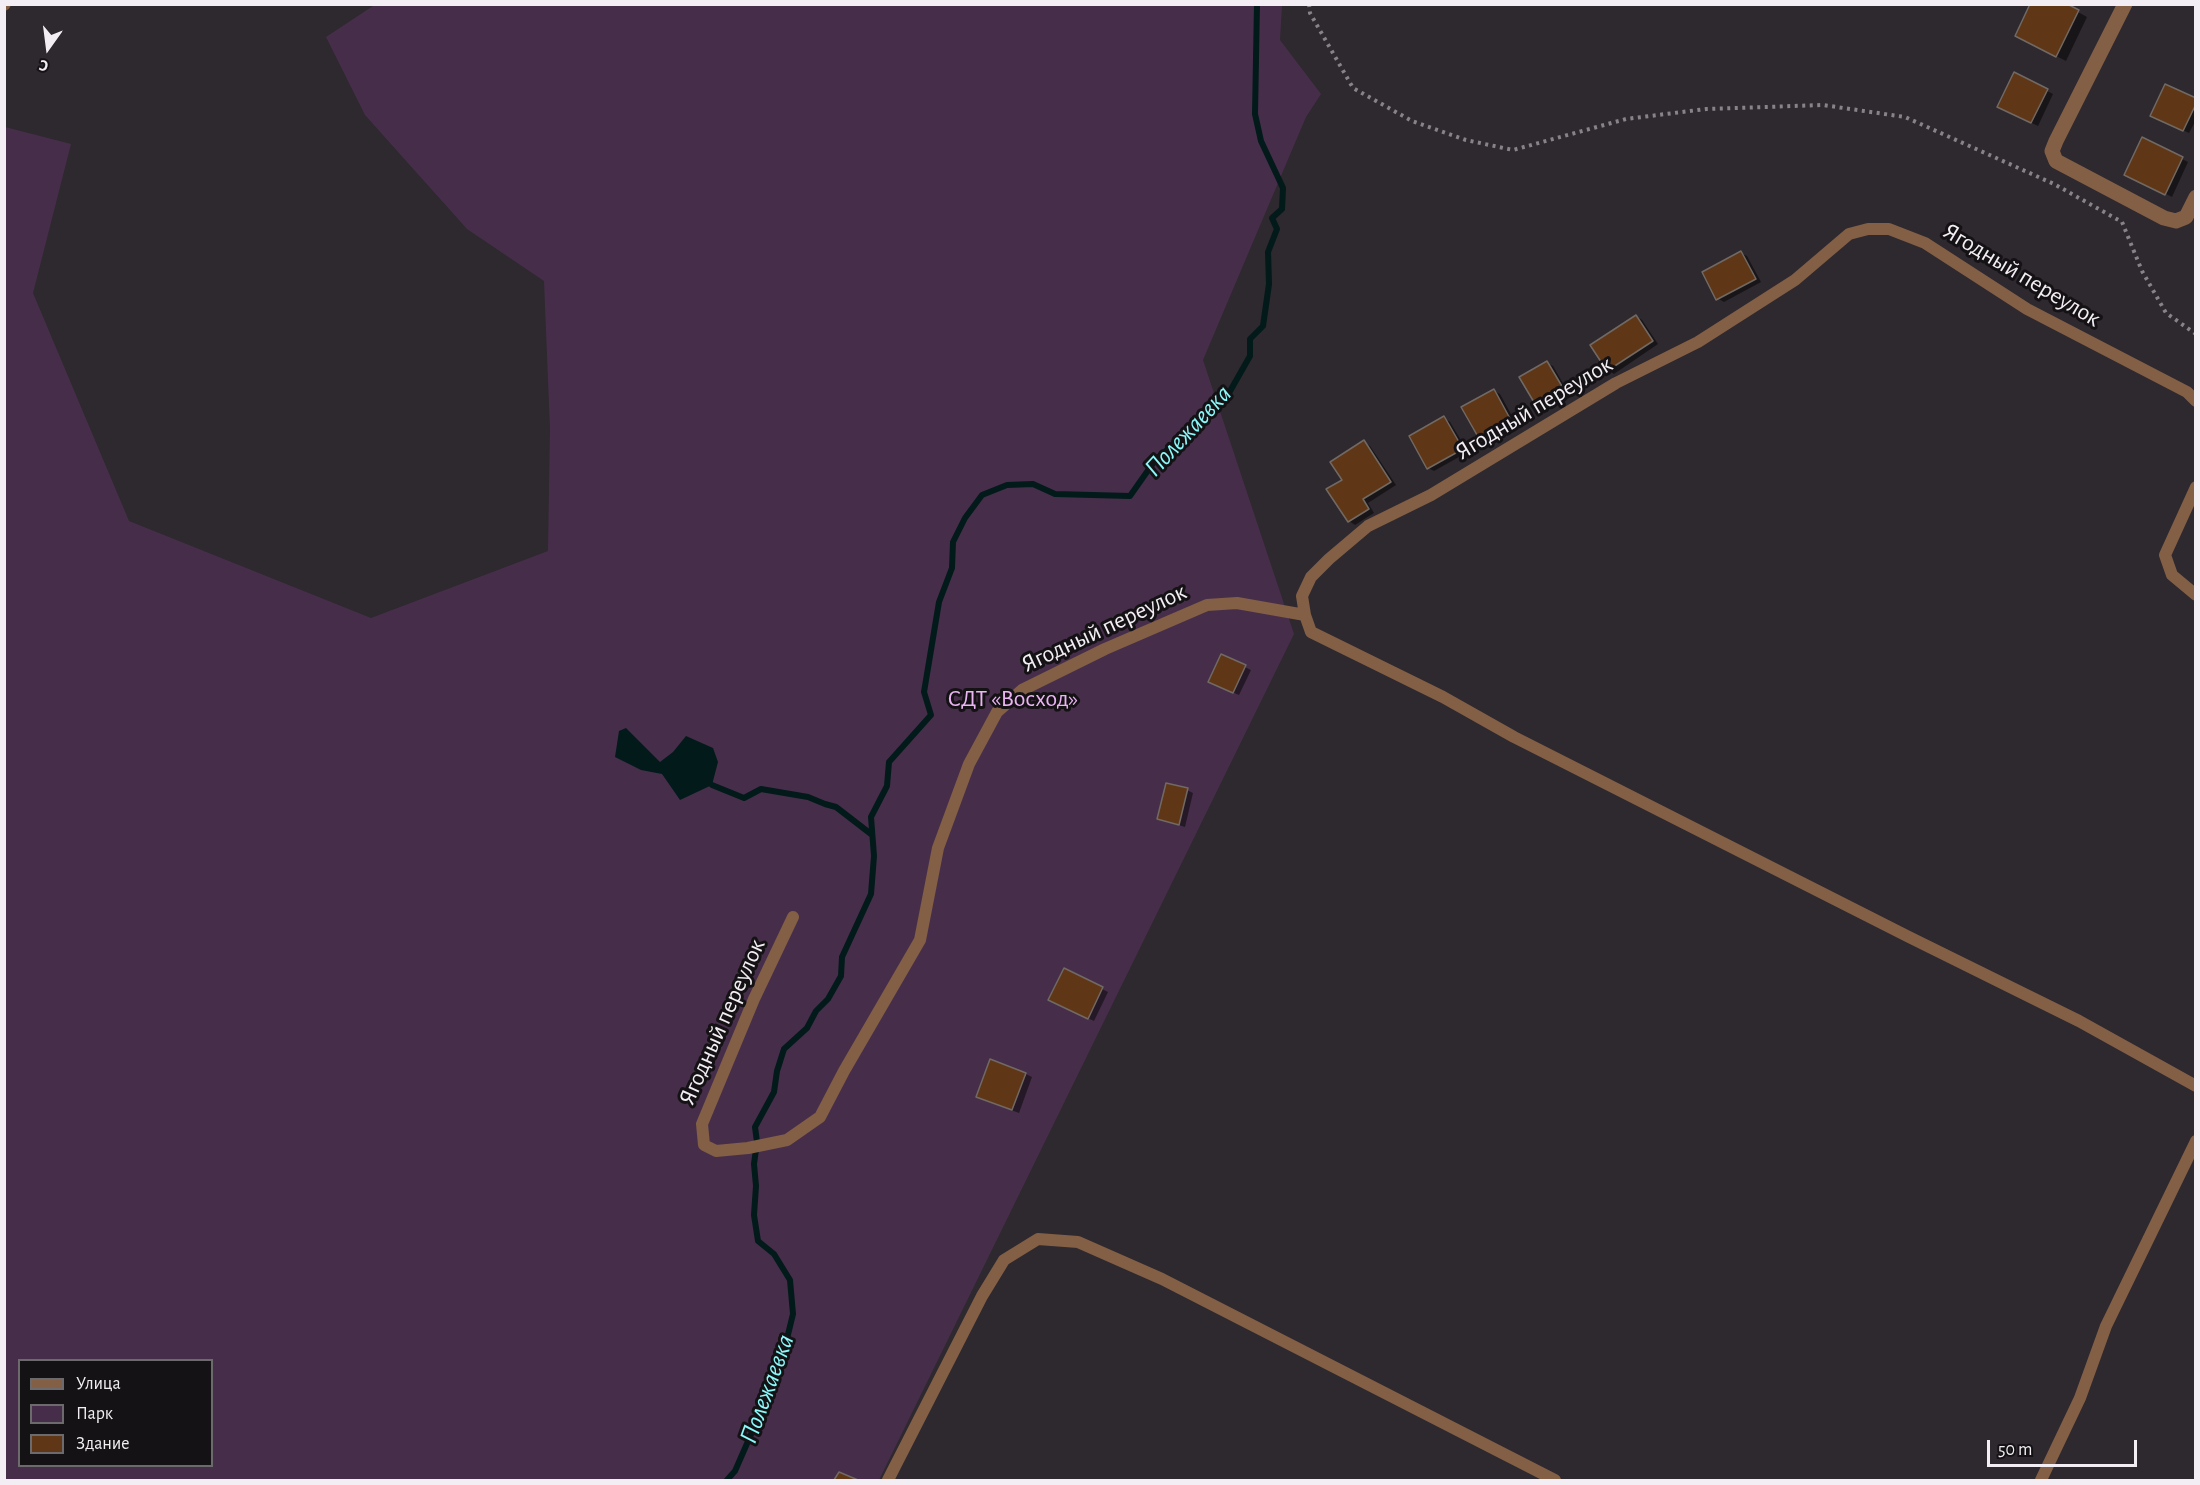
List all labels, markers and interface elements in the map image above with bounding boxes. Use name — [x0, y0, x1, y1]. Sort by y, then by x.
north arrow — [18, 18, 78, 78]
text: С — [37, 57, 50, 74]
street label: Ягодный переулок — [1938, 217, 2106, 333]
street label: Ягодный переулок — [1450, 350, 1618, 466]
water label: Полежаевка — [1138, 379, 1238, 483]
street label: Ягодный переулок — [1017, 577, 1191, 679]
park label: СДТ «Восход» — [948, 685, 1078, 713]
street label: Ягодный переулок — [673, 935, 771, 1109]
water label: Полежаевка — [733, 1330, 801, 1448]
legend — [18, 1359, 213, 1467]
text: Улица — [76, 1375, 121, 1393]
text: Парк — [76, 1405, 113, 1423]
scale bar — [1990, 1428, 2140, 1466]
text: Здание — [76, 1435, 130, 1453]
text: 50 m — [1998, 1441, 2032, 1459]

